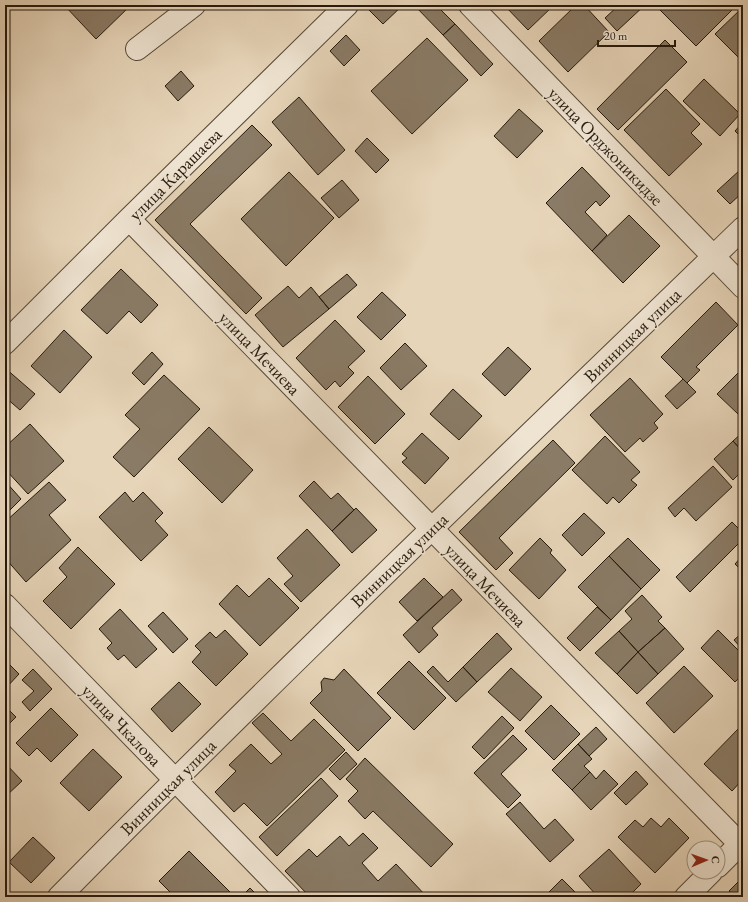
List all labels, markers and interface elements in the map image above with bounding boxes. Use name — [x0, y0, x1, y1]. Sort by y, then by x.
scale bar — [598, 22, 675, 48]
text: 20 m — [604, 28, 628, 44]
street label: улица Орджоникидзе — [543, 82, 669, 210]
street label: улица Карашаева — [124, 122, 227, 225]
street label: Винницкая улица — [578, 282, 686, 387]
street label: улица Мечиева — [214, 306, 306, 400]
street label: Винницкая улица — [345, 507, 453, 612]
street label: улица Мечиева — [440, 538, 532, 632]
street label: улица Чкалова — [77, 679, 168, 772]
street label: Винницкая улица — [115, 733, 222, 840]
north arrow — [686, 840, 726, 880]
text: С — [709, 856, 723, 864]

